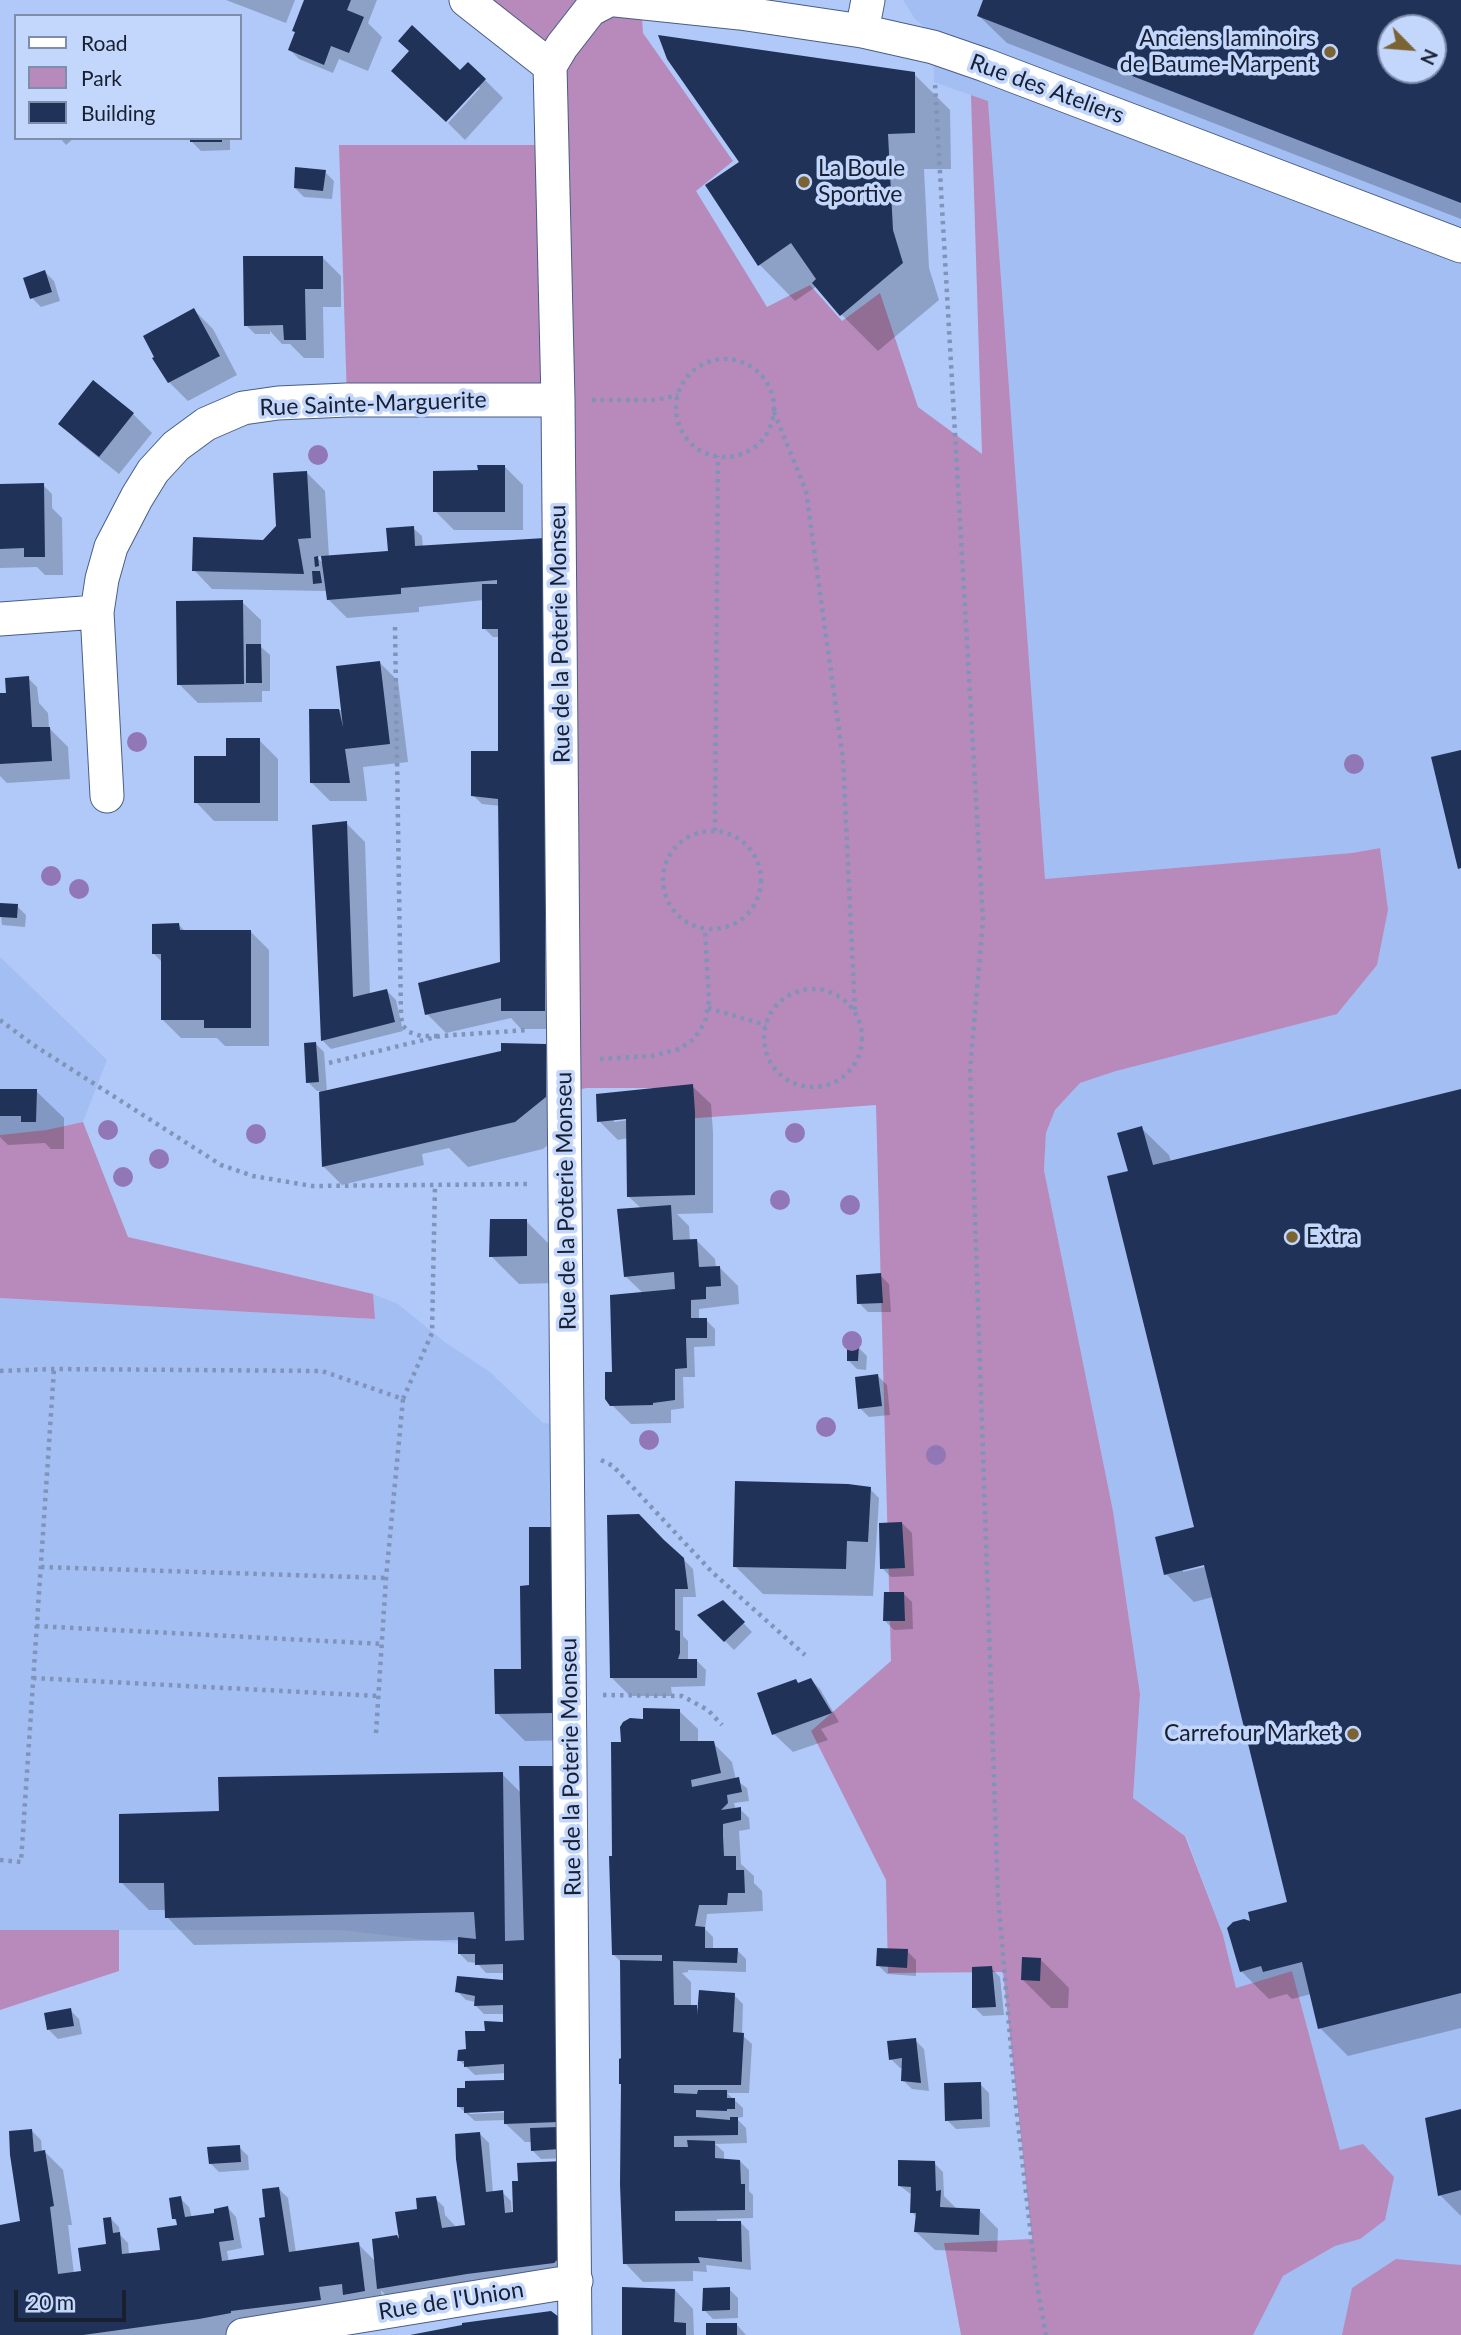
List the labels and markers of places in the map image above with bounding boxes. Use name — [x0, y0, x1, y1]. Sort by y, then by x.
place label: Anciens laminoirs de Baume-Marpent — [1120, 25, 1316, 79]
marker: Anciens laminoirs de Baume-Marpent — [1322, 44, 1338, 60]
place label: La Boule Sportive — [818, 155, 905, 209]
marker: La Boule Sportive — [796, 174, 812, 190]
place label: Extra — [1306, 1223, 1359, 1251]
marker: Extra — [1284, 1229, 1300, 1245]
place label: Carrefour Market — [1164, 1720, 1339, 1748]
marker: Carrefour Market — [1345, 1726, 1361, 1742]

